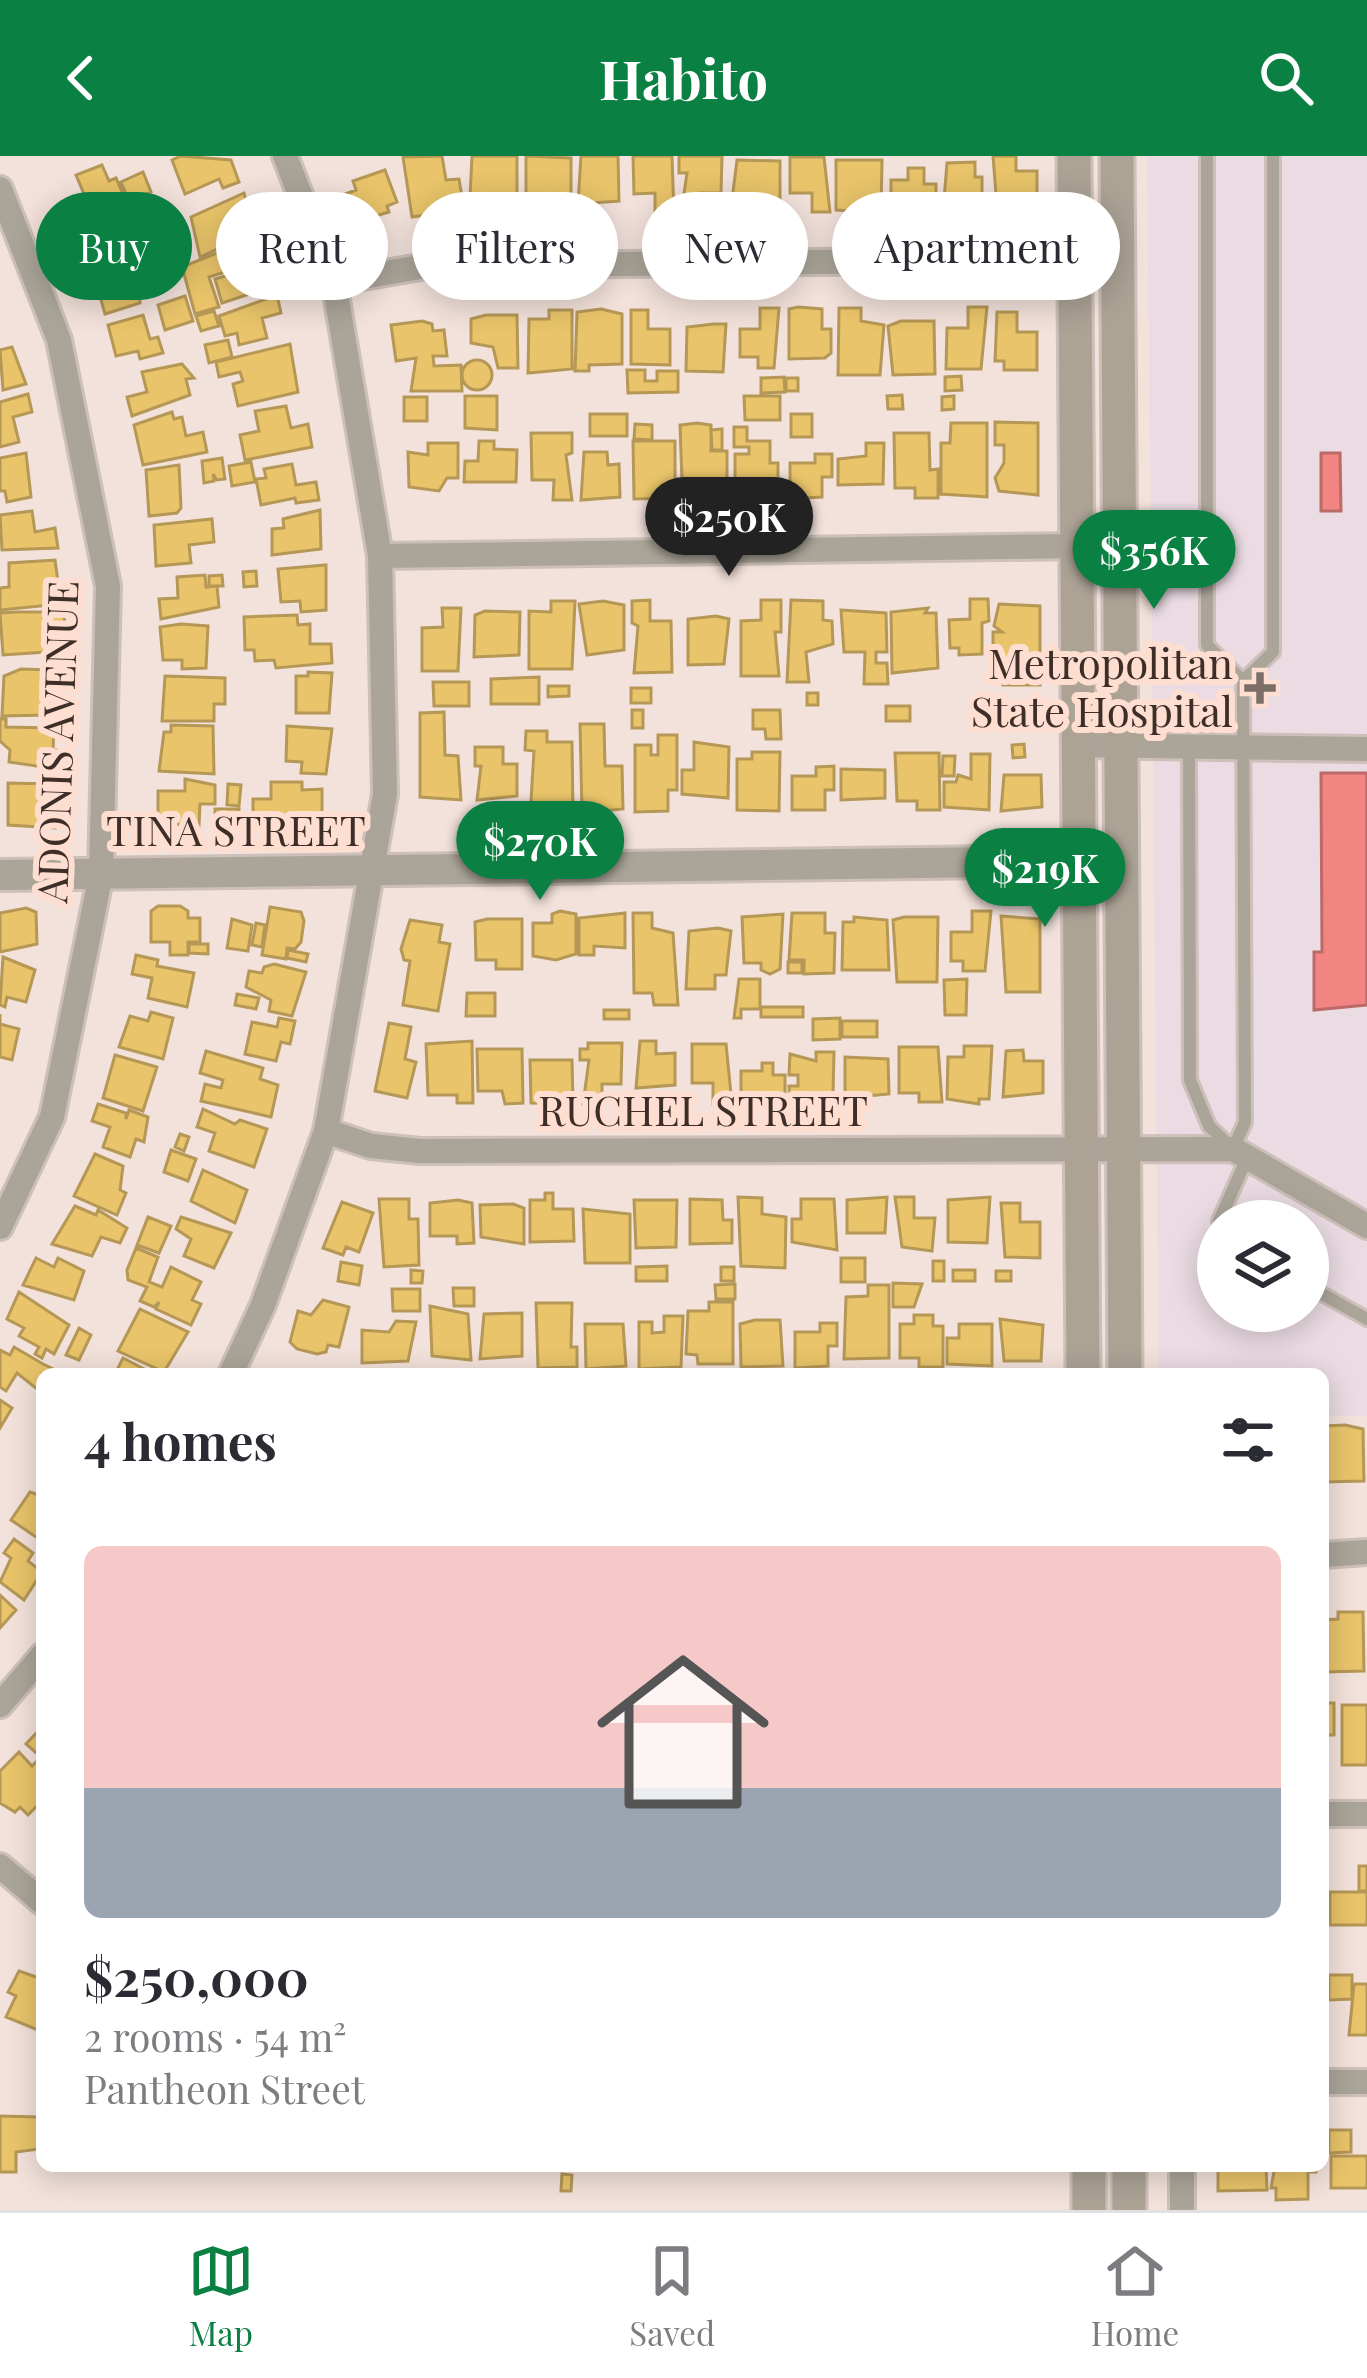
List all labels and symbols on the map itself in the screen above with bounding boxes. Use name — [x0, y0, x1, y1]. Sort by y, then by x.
pin: $250K — [645, 477, 813, 579]
pin: $356K — [1070, 510, 1238, 612]
street label: ADONIS AVENUE — [22, 580, 90, 905]
place label: Metropolitan State Hospital — [971, 634, 1233, 738]
marker: Metropolitan State Hospital — [1244, 672, 1276, 704]
street label: TINA STREET — [106, 801, 366, 857]
pin: $270K — [456, 801, 624, 903]
pin: $219K — [961, 828, 1129, 930]
street label: RUCHEL STREET — [538, 1081, 868, 1137]

